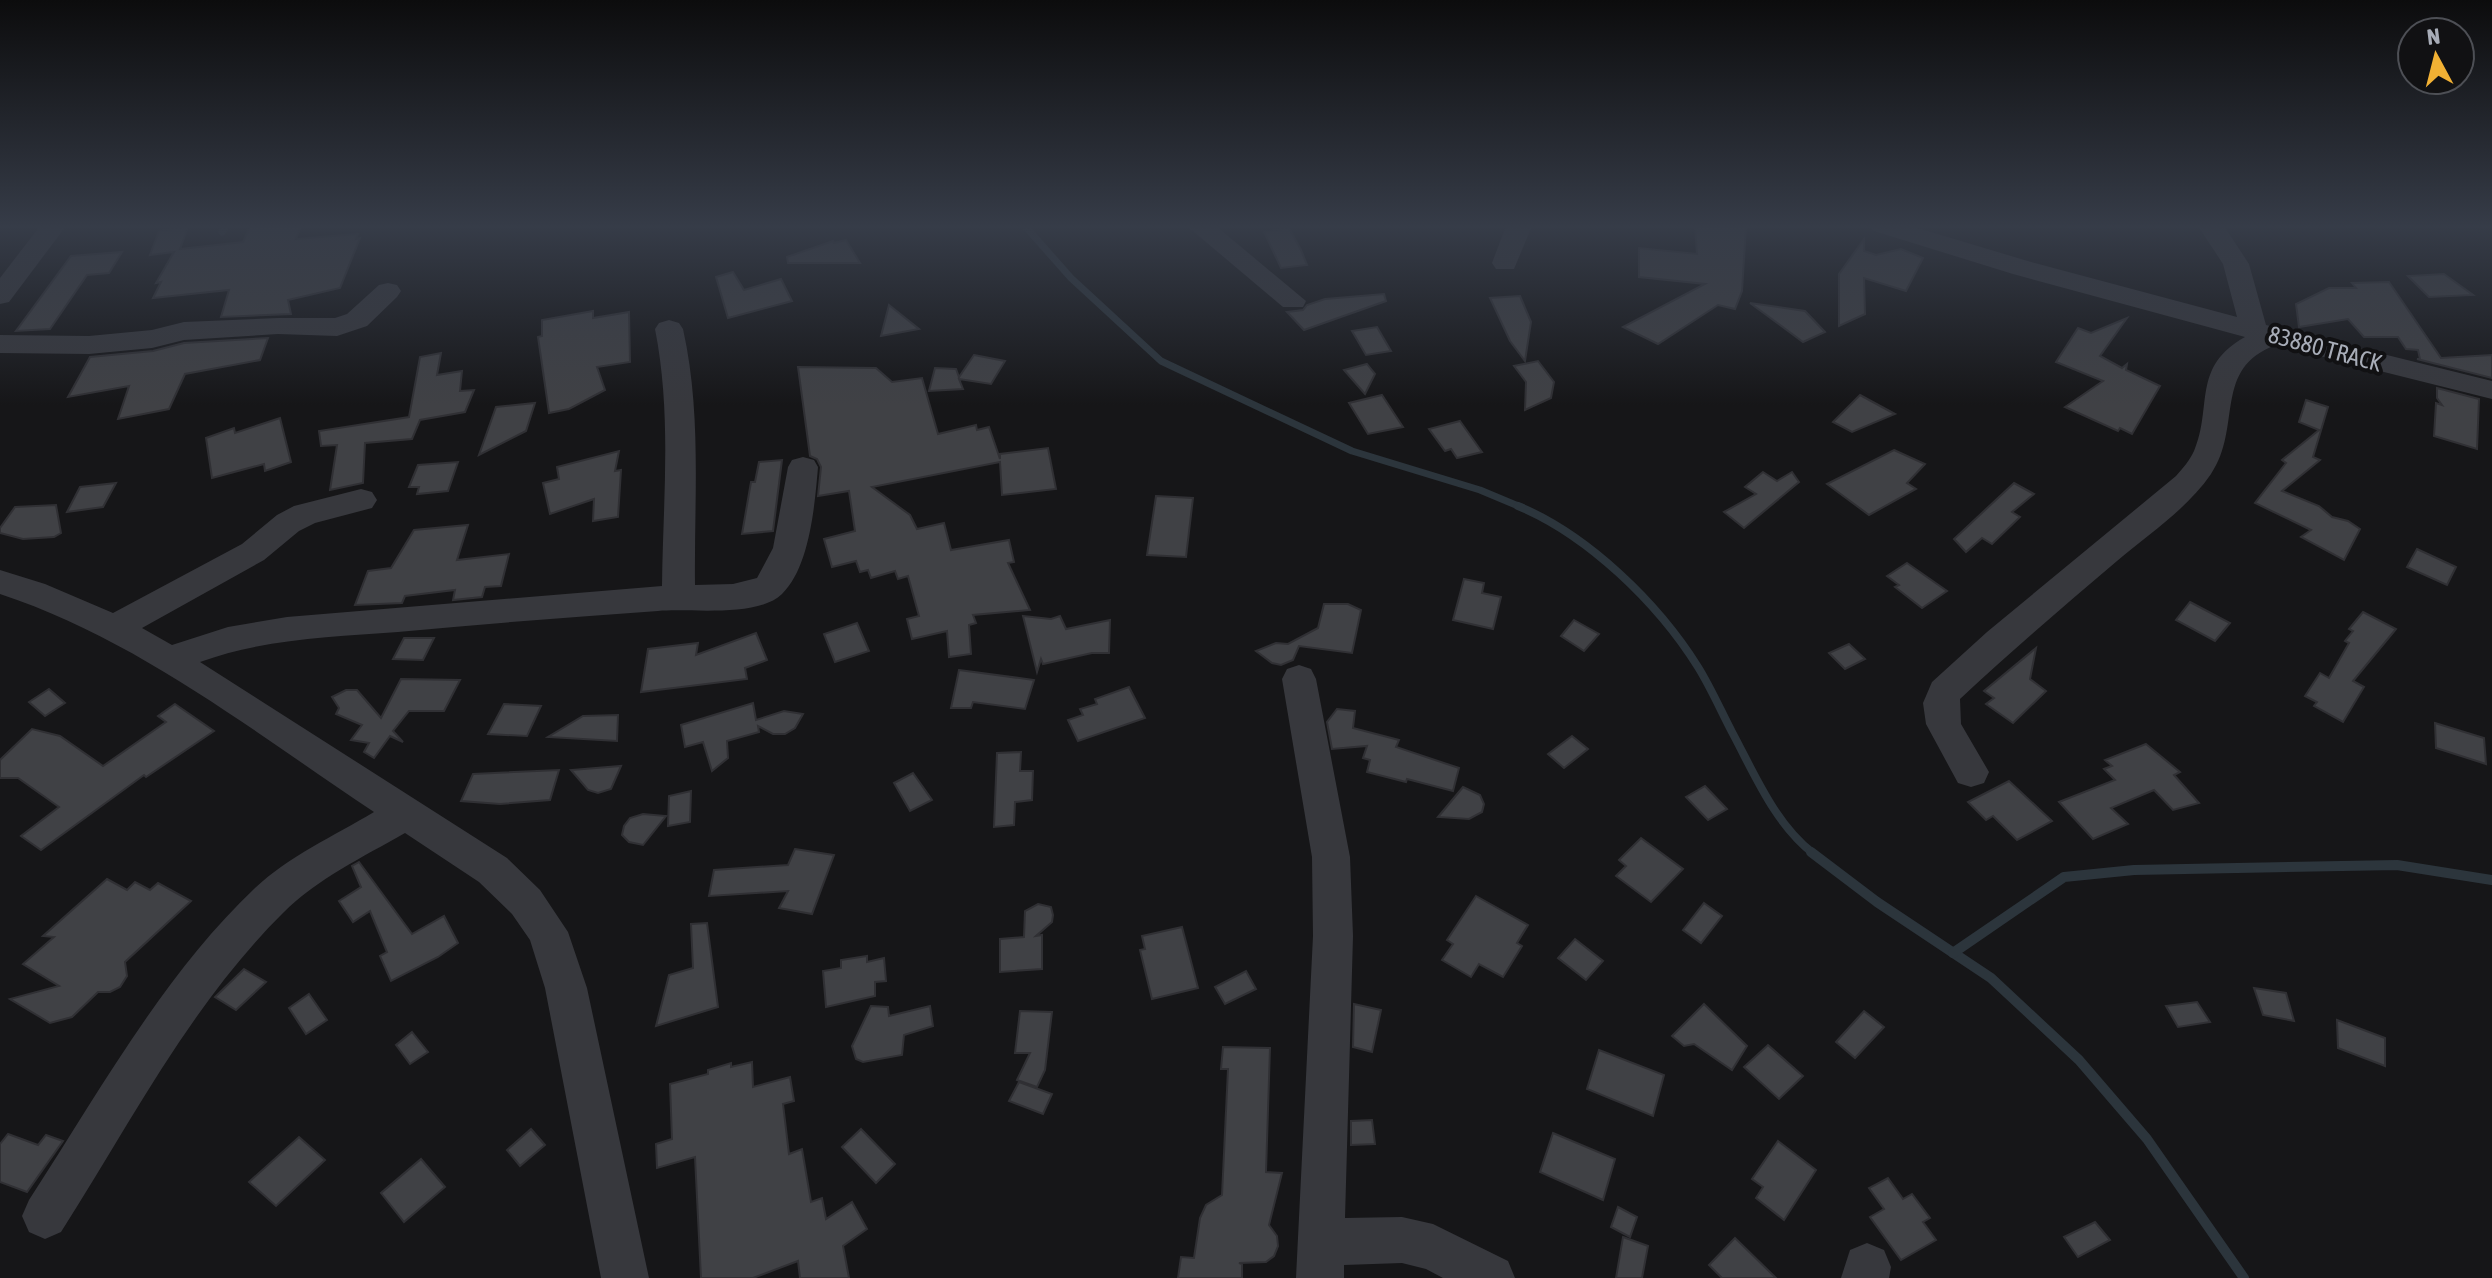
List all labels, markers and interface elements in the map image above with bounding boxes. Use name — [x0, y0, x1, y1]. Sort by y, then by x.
north arrow — [2396, 16, 2476, 96]
text: N — [2426, 22, 2442, 50]
street label: 83880 TRACK — [2265, 320, 2385, 377]

